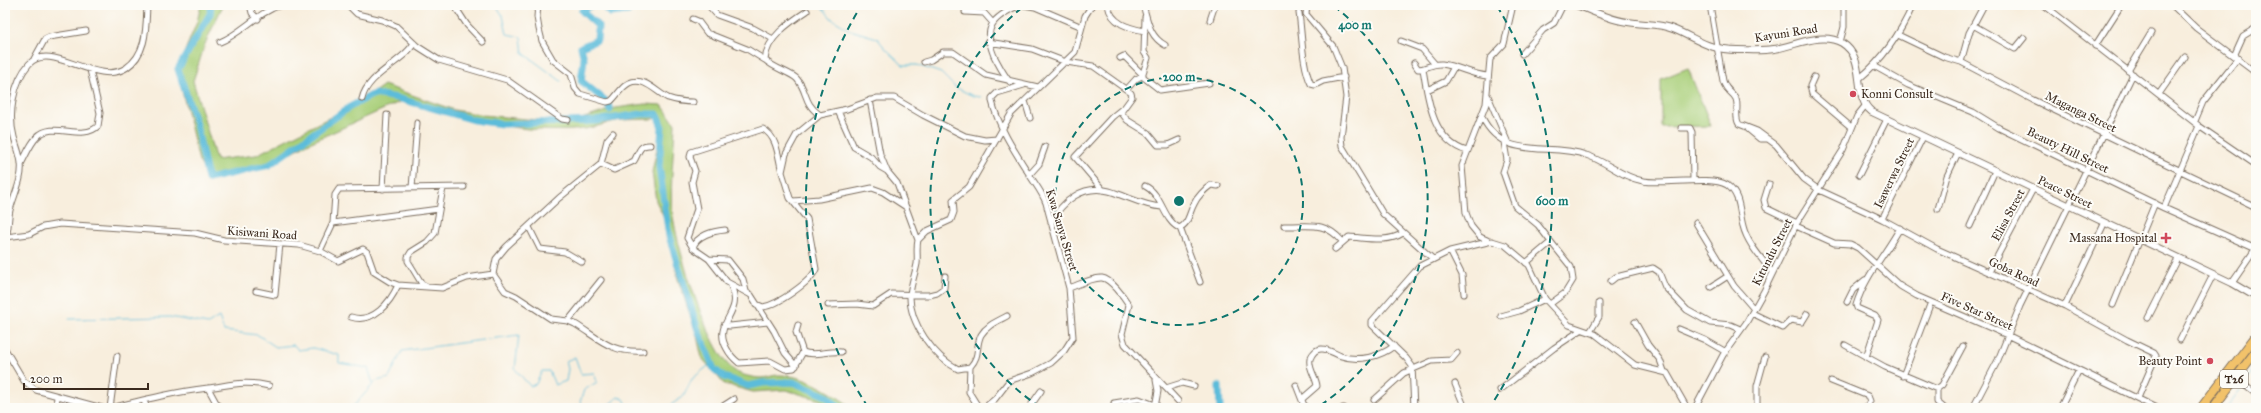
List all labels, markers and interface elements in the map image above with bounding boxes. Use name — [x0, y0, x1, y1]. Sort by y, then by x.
text: 400 m — [1338, 18, 1373, 33]
street label: Kayuni Road — [1754, 21, 1818, 45]
text: 200 m — [1163, 70, 1196, 84]
place label: Konni Consult — [1861, 87, 1934, 101]
marker: Konni Consult — [1848, 89, 1858, 99]
street label: Maganga Street — [2043, 89, 2120, 137]
street label: Beauty Hill Street — [2025, 124, 2112, 176]
street label: Isawerwa Street — [1871, 135, 1918, 211]
street label: Peace Street — [2035, 173, 2095, 212]
street label: Elisa Street — [1988, 186, 2028, 243]
street label: Kwa Sanya Street — [1043, 187, 1081, 273]
centre of rings — [1172, 194, 1186, 208]
text: 600 m — [1536, 194, 1569, 208]
street label: Kitundu Street — [1749, 215, 1795, 288]
street label: Kisiwani Road — [226, 224, 298, 242]
place label: Massana Hospital — [2069, 231, 2158, 245]
marker: Massana Hospital — [2160, 232, 2172, 244]
street label: Goba Road — [1987, 254, 2041, 290]
street label: Five Star Street — [1939, 289, 2016, 333]
place label: Beauty Point — [2138, 354, 2203, 368]
marker: Beauty Point — [2205, 356, 2215, 366]
scale bar — [24, 365, 148, 391]
road number: T26 — [2220, 370, 2248, 388]
text: 200 m — [30, 372, 63, 386]

